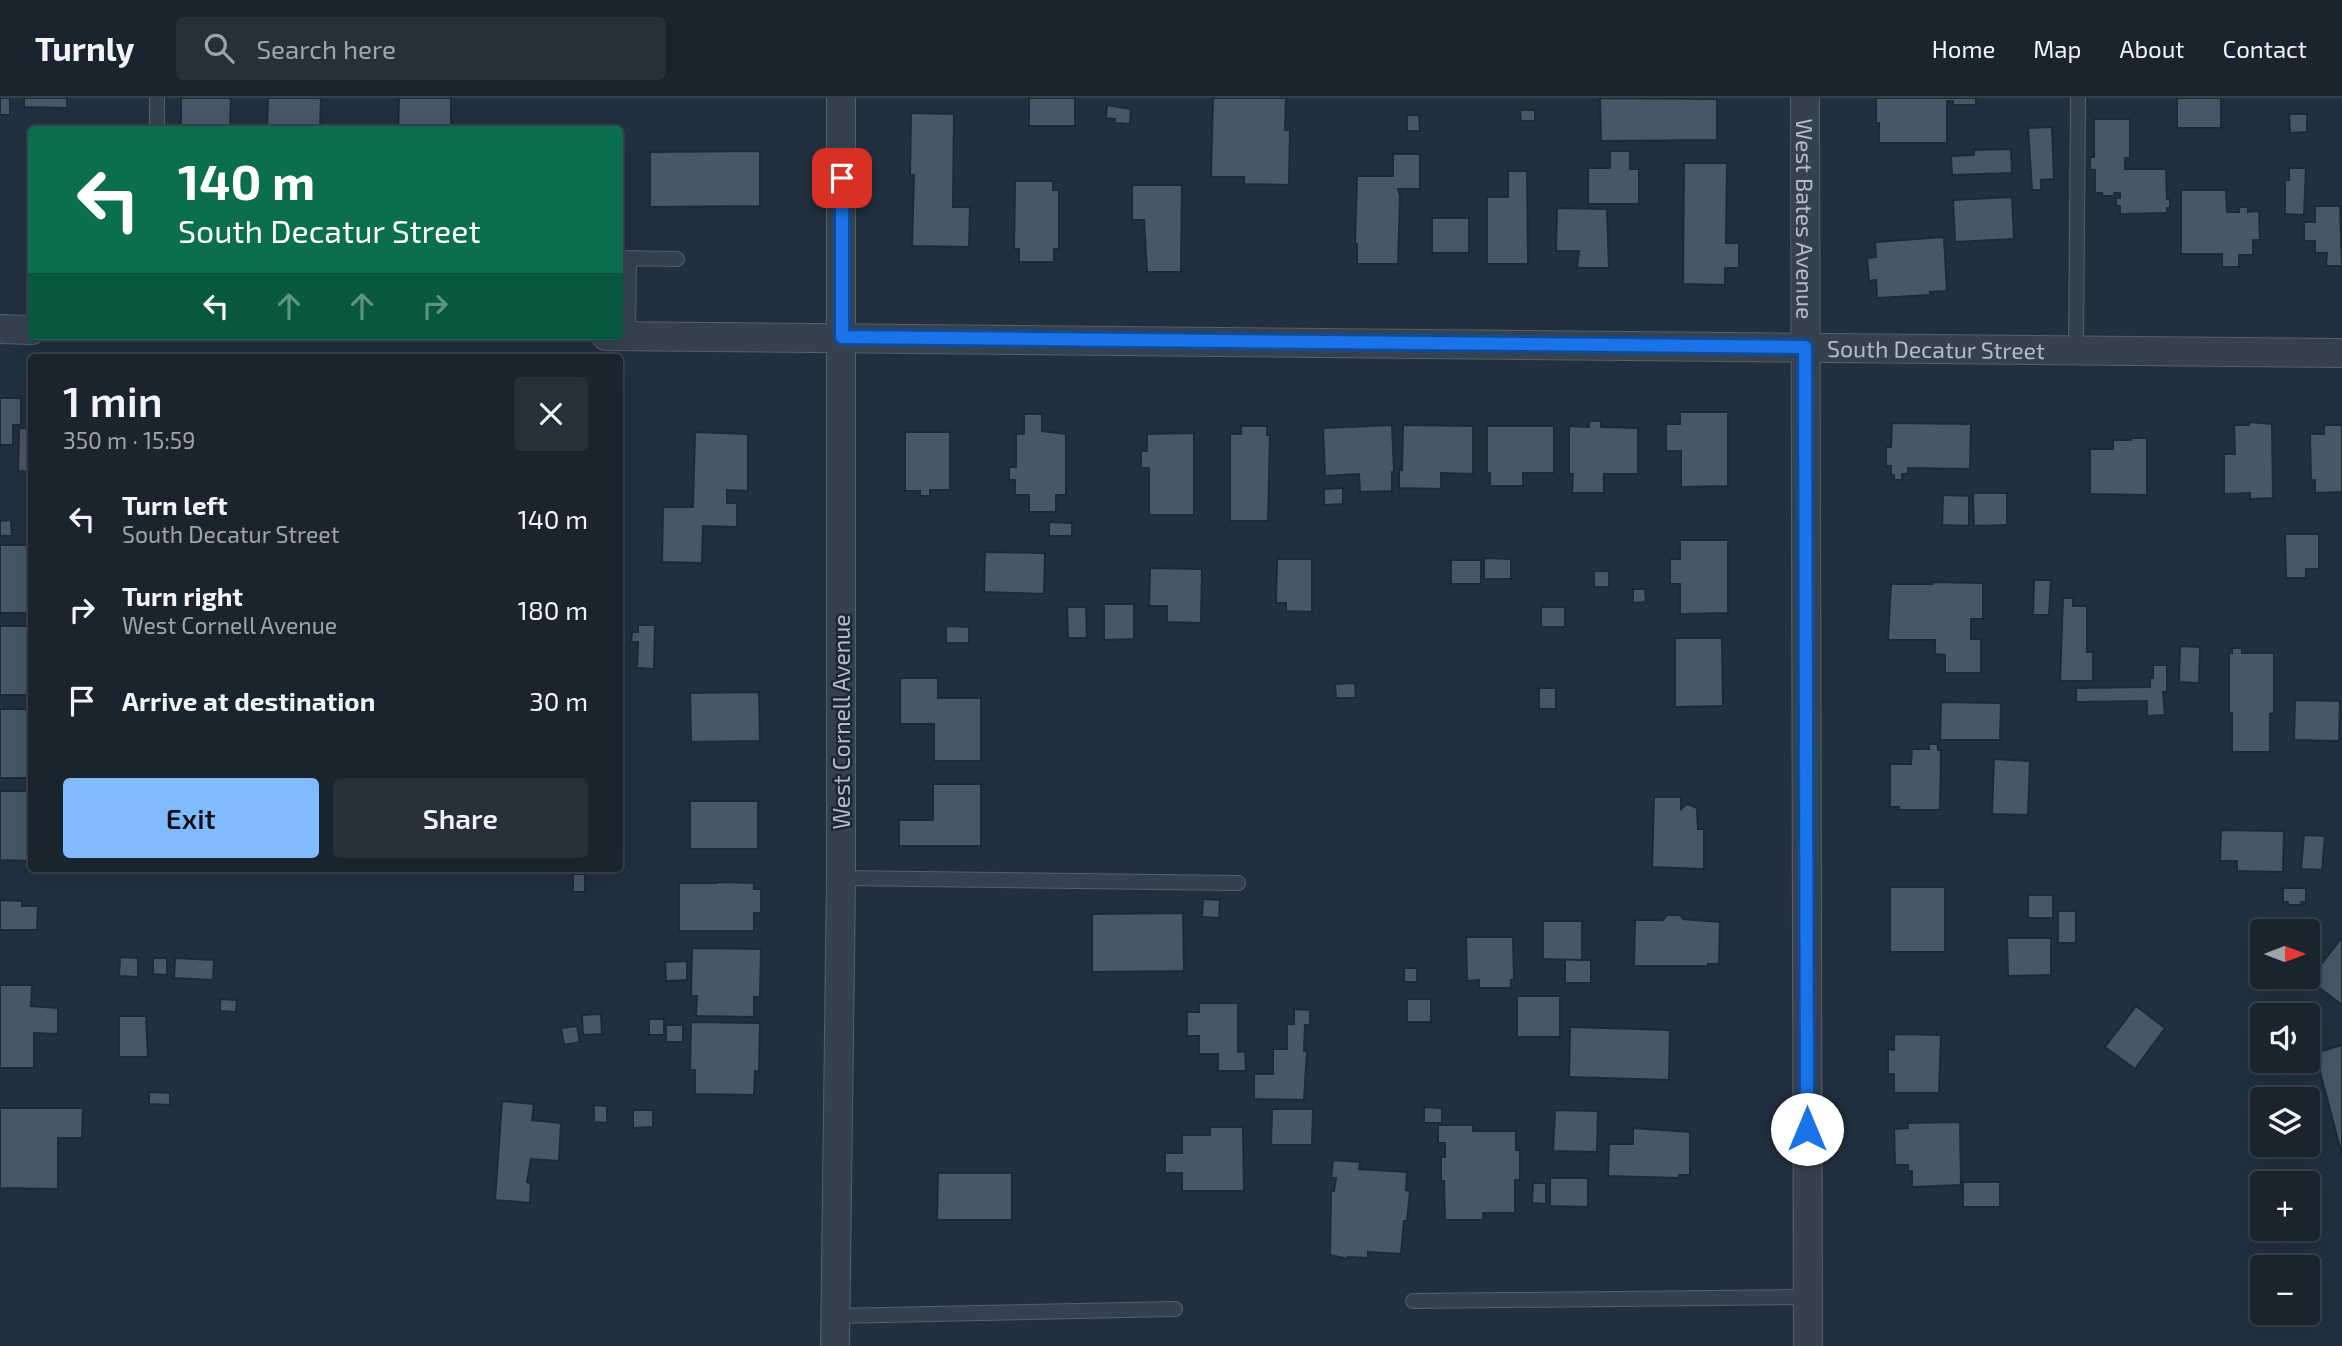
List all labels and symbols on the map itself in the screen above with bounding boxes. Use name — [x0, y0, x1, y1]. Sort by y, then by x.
street label: West Bates Avenue — [1791, 119, 1820, 319]
pin — [812, 148, 872, 208]
street label: South Decatur Street — [1827, 334, 2045, 364]
street label: West Cornell Avenue — [827, 614, 855, 830]
north arrow — [2250, 919, 2320, 989]
position arrow — [1770, 1092, 1844, 1166]

